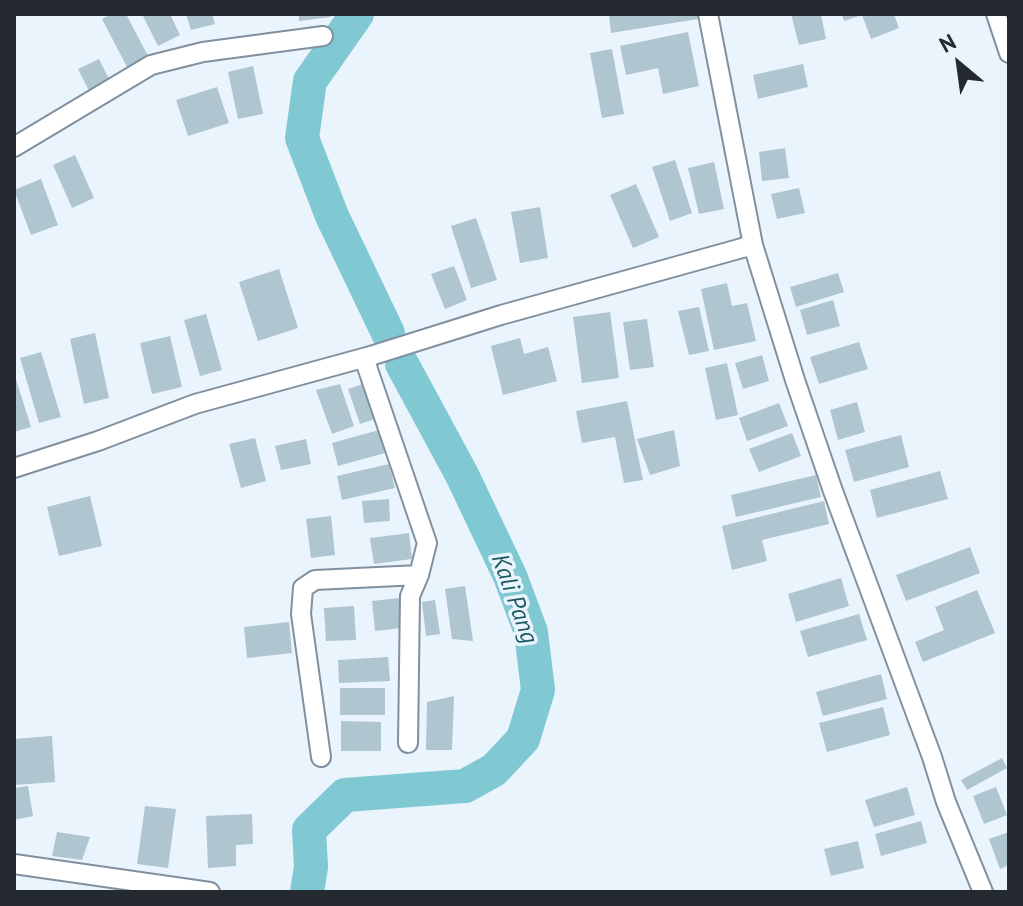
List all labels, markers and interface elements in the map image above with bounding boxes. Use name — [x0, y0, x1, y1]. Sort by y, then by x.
north arrow — [919, 24, 999, 104]
text: N — [934, 27, 960, 59]
water label: Kali Pang — [485, 550, 543, 648]

